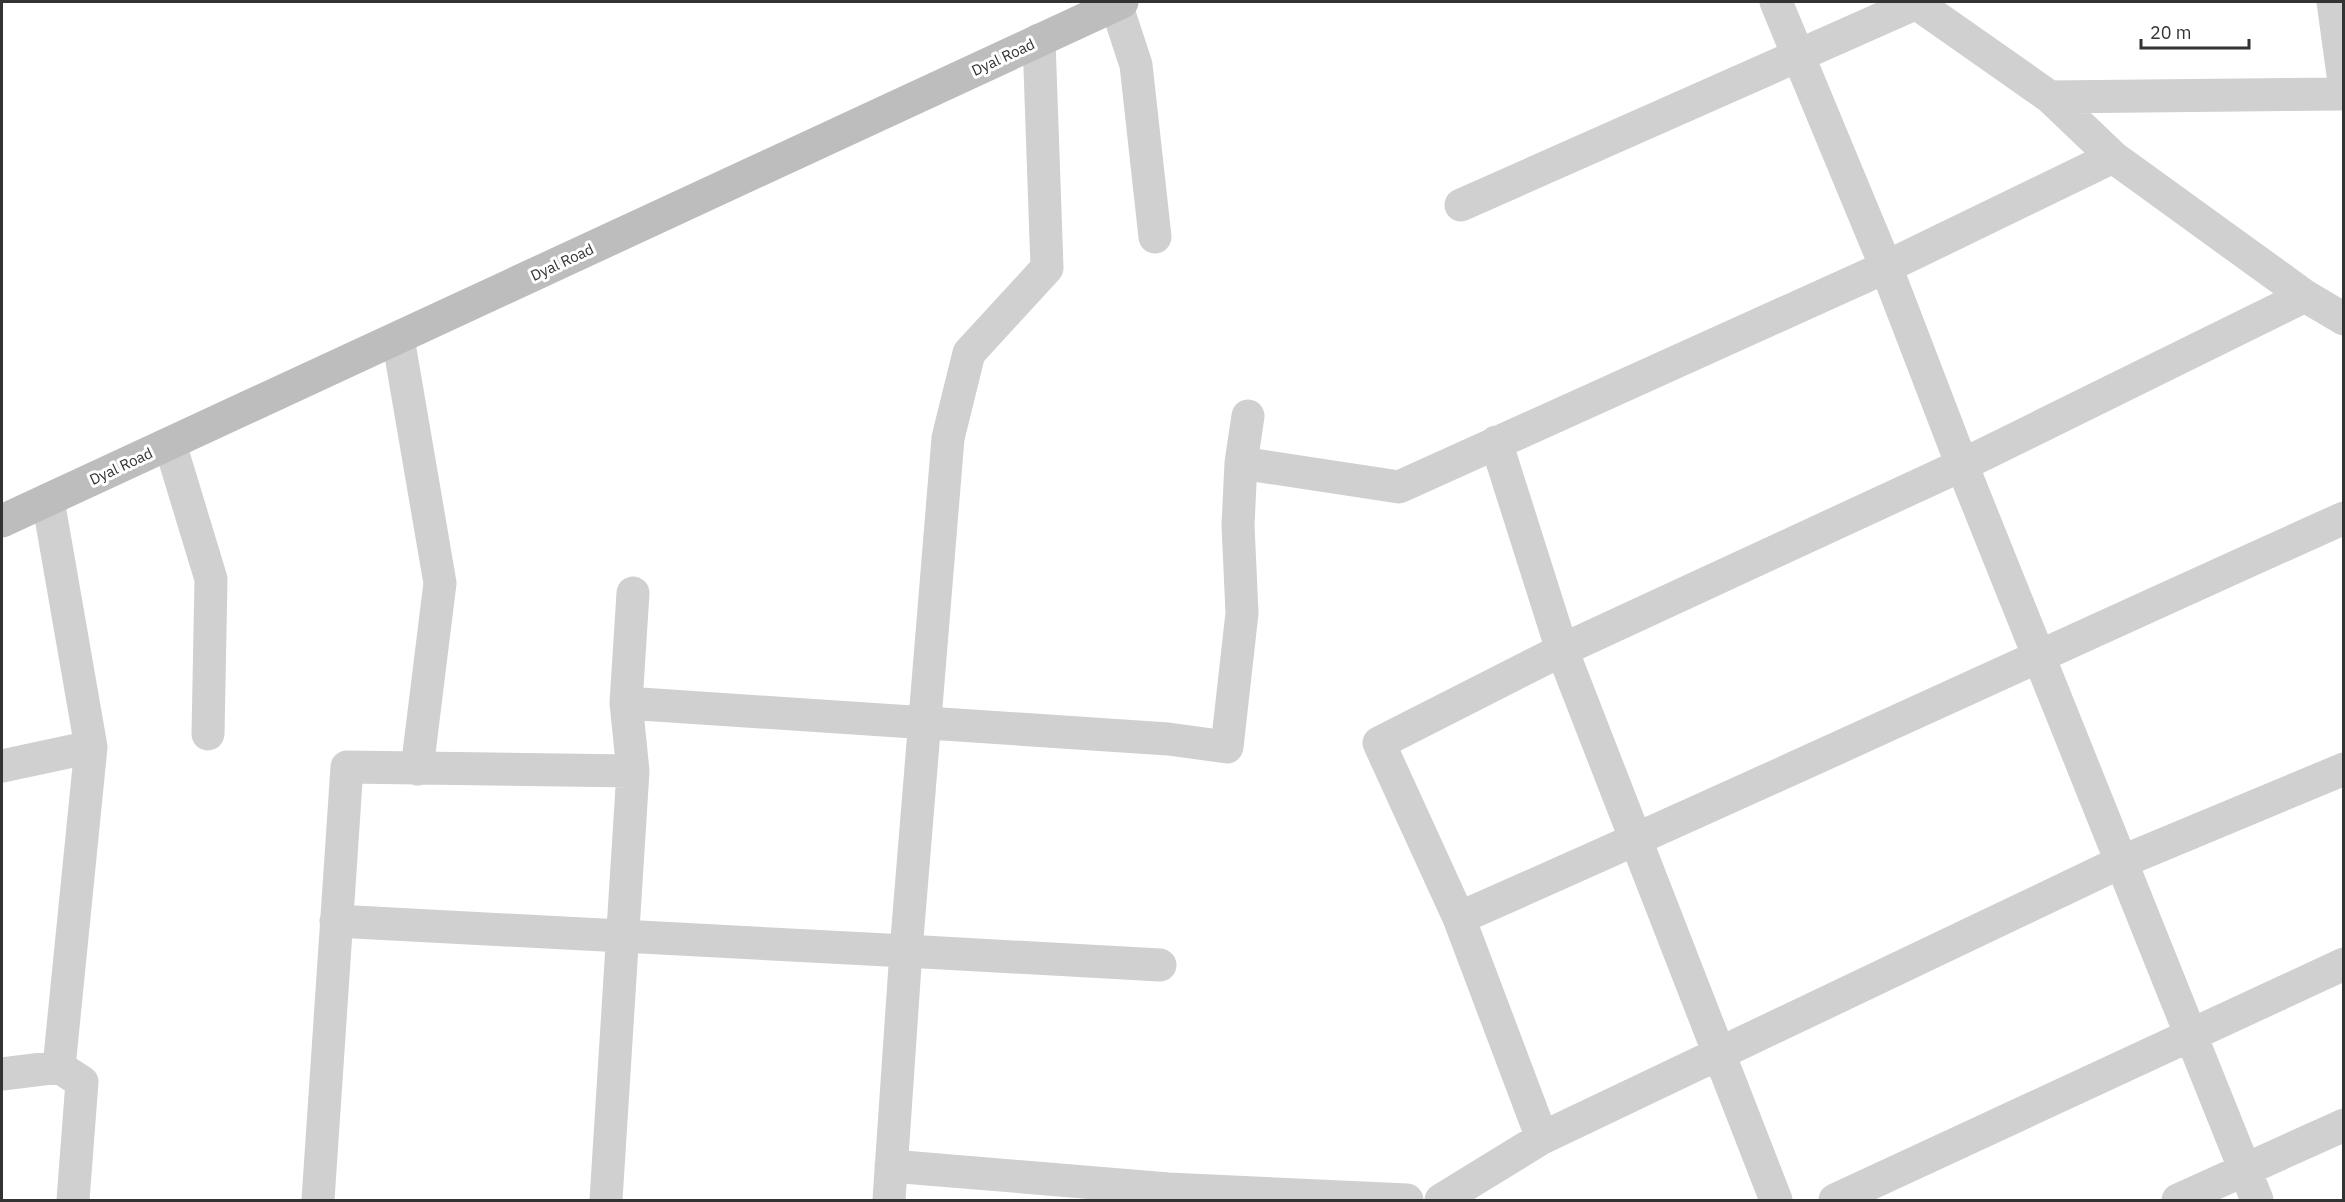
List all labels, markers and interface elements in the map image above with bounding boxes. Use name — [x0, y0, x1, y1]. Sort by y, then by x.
scale bar — [2141, 12, 2249, 50]
text: 20 m — [2150, 21, 2192, 44]
street label: Dyal Road — [968, 34, 1038, 80]
street label: Dyal Road — [527, 239, 597, 285]
street label: Dyal Road — [86, 443, 156, 489]

